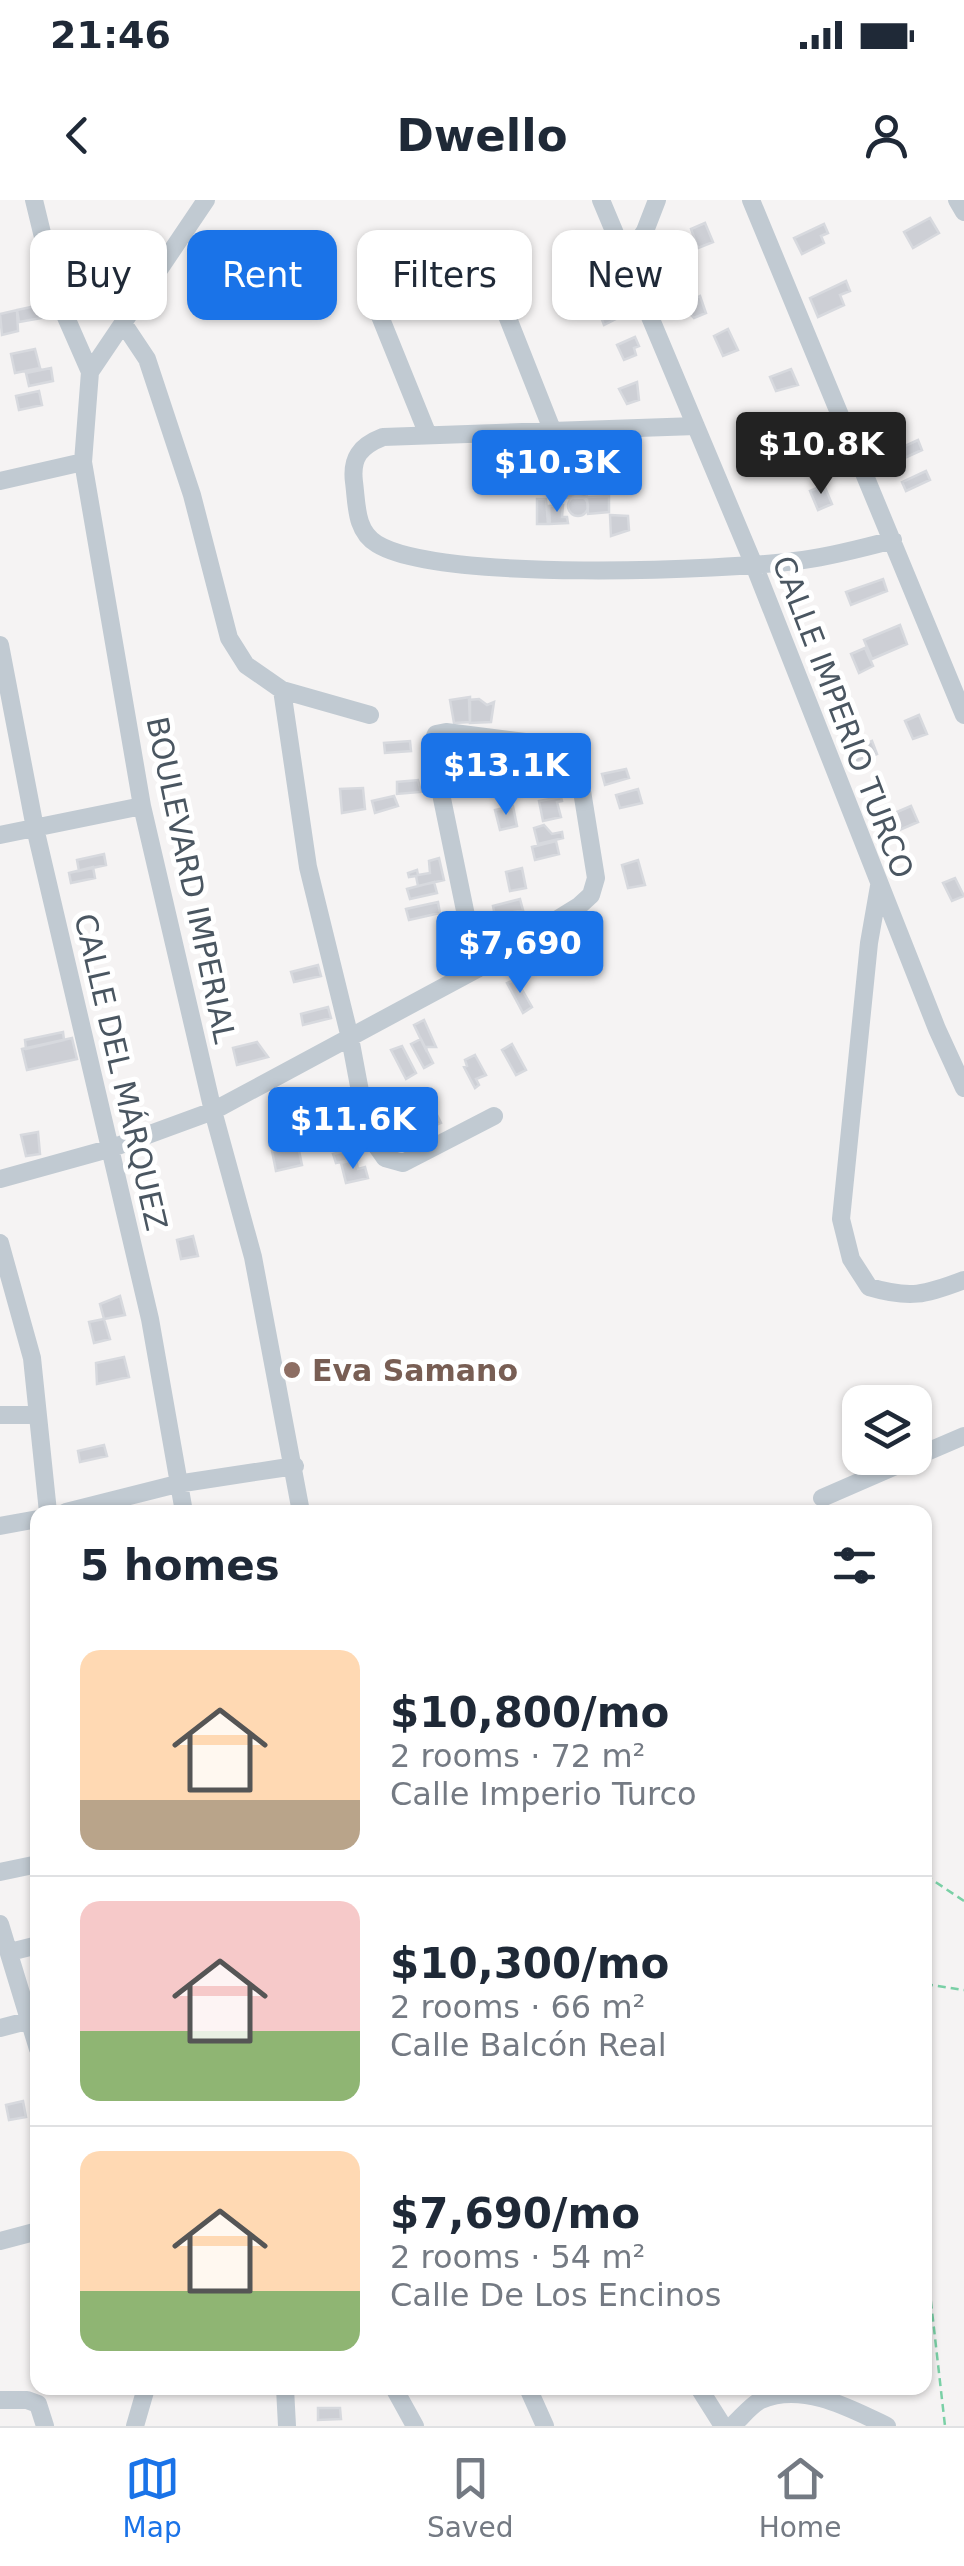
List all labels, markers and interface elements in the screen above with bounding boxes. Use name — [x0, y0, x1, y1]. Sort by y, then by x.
text: 21:46 — [50, 13, 171, 57]
icon: back — [50, 108, 105, 163]
icon: person — [859, 108, 914, 163]
text: Dwello — [396, 109, 568, 162]
chip: Buy — [30, 230, 167, 320]
chip: Rent — [187, 230, 337, 320]
chip: Filters — [357, 230, 532, 320]
chip: New — [552, 230, 698, 320]
pin: $10.8K — [740, 412, 902, 497]
text: $10.8K — [758, 425, 884, 463]
pin: $10.3K — [476, 430, 638, 515]
text: $10.3K — [494, 443, 620, 481]
street label: CALLE IMPERIO TURCO — [765, 551, 921, 883]
street label: BOULEVARD IMPERIAL — [139, 714, 243, 1047]
pin: $13.1K — [425, 733, 587, 818]
text: $13.1K — [443, 746, 569, 784]
street label: CALLE DEL MÁRQUEZ — [68, 910, 174, 1234]
pin: $7,690 — [439, 911, 601, 996]
text: $7,690 — [458, 924, 582, 962]
pin: $11.6K — [272, 1087, 434, 1172]
text: $11.6K — [290, 1100, 416, 1138]
place label: Eva Samano — [312, 1353, 518, 1388]
marker: Eva Samano — [281, 1359, 303, 1381]
map controls — [842, 1385, 932, 1475]
button: layers — [842, 1385, 932, 1475]
icon: filters — [827, 1538, 882, 1593]
text: 5 homes — [80, 1541, 280, 1590]
text: $10,800/mo — [390, 1688, 669, 1737]
icon: home — [160, 1690, 280, 1810]
text: 2 rooms · 72 m² — [390, 1737, 645, 1775]
text: Calle Imperio Turco — [390, 1775, 697, 1813]
text: $10,300/mo — [390, 1939, 669, 1988]
icon: home — [160, 1941, 280, 2061]
text: 2 rooms · 66 m² — [390, 1988, 645, 2026]
text: Calle Balcón Real — [390, 2026, 667, 2064]
text: $7,690/mo — [390, 2189, 640, 2238]
icon: home — [160, 2191, 280, 2311]
text: 2 rooms · 54 m² — [390, 2238, 645, 2276]
text: Calle De Los Encinos — [390, 2276, 721, 2314]
tab: Map — [123, 2451, 182, 2544]
tab: Saved — [427, 2451, 513, 2544]
tab: Home — [759, 2451, 841, 2544]

